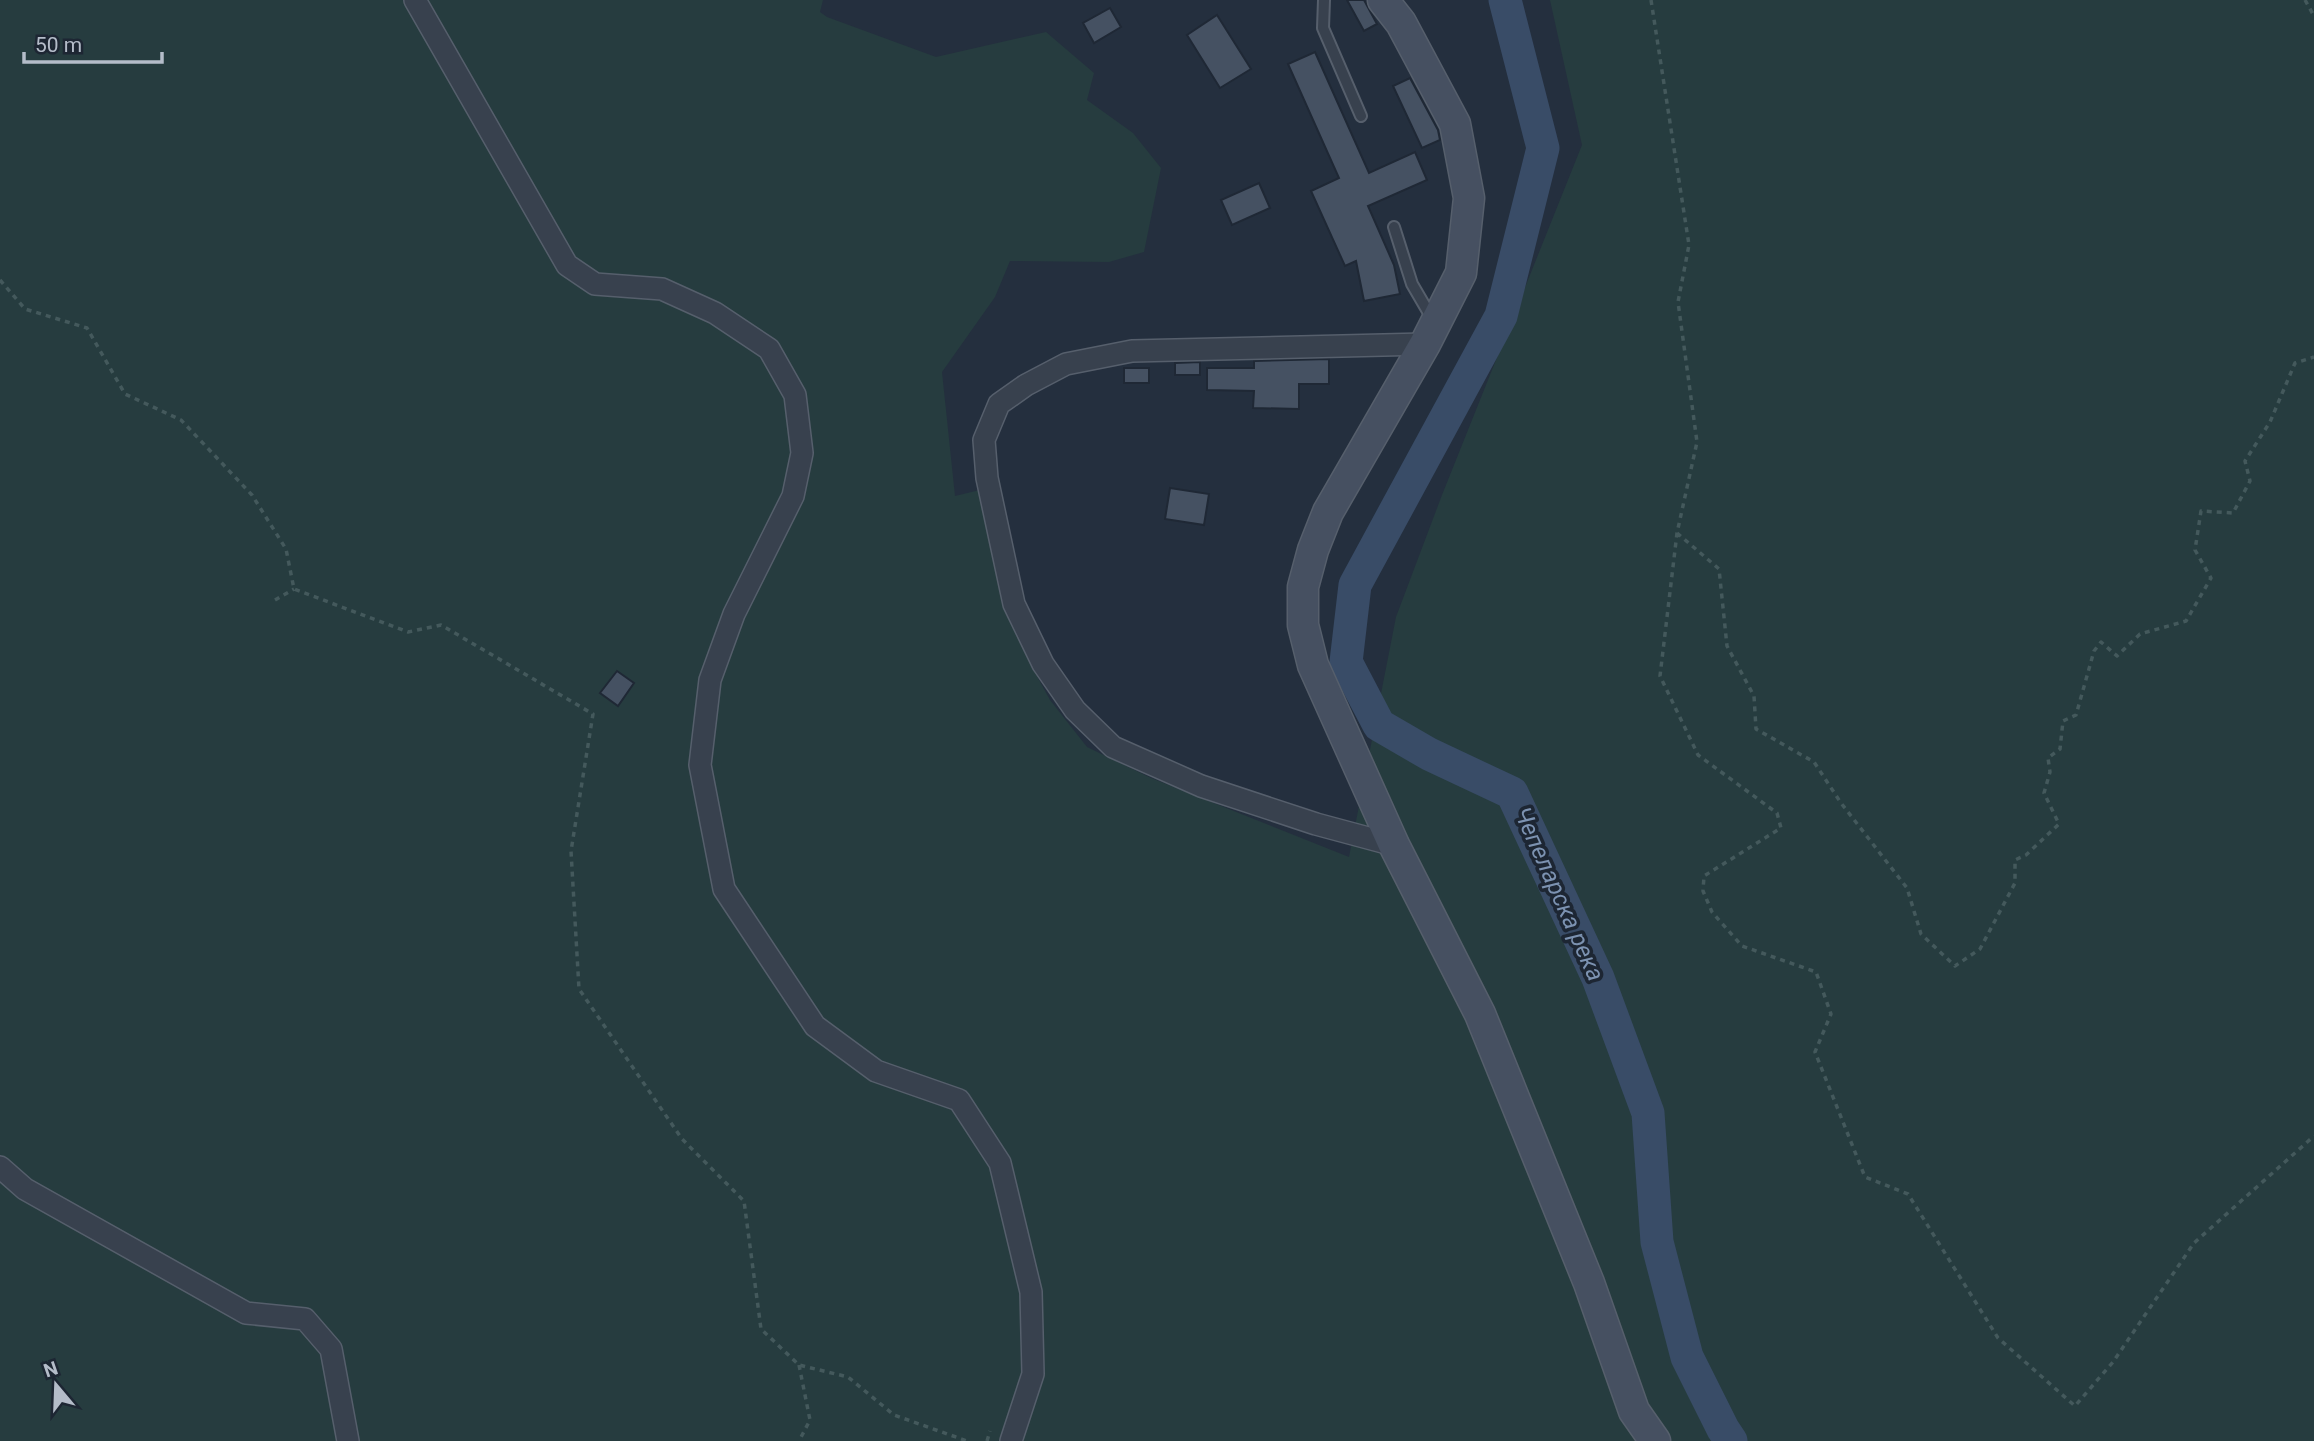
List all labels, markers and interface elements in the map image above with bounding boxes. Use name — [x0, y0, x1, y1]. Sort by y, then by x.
scale bar — [24, 21, 163, 65]
text: 50 m — [35, 33, 82, 57]
water label: Чепеларска река — [1508, 803, 1610, 985]
north arrow — [21, 1350, 91, 1420]
text: N — [41, 1356, 61, 1382]

